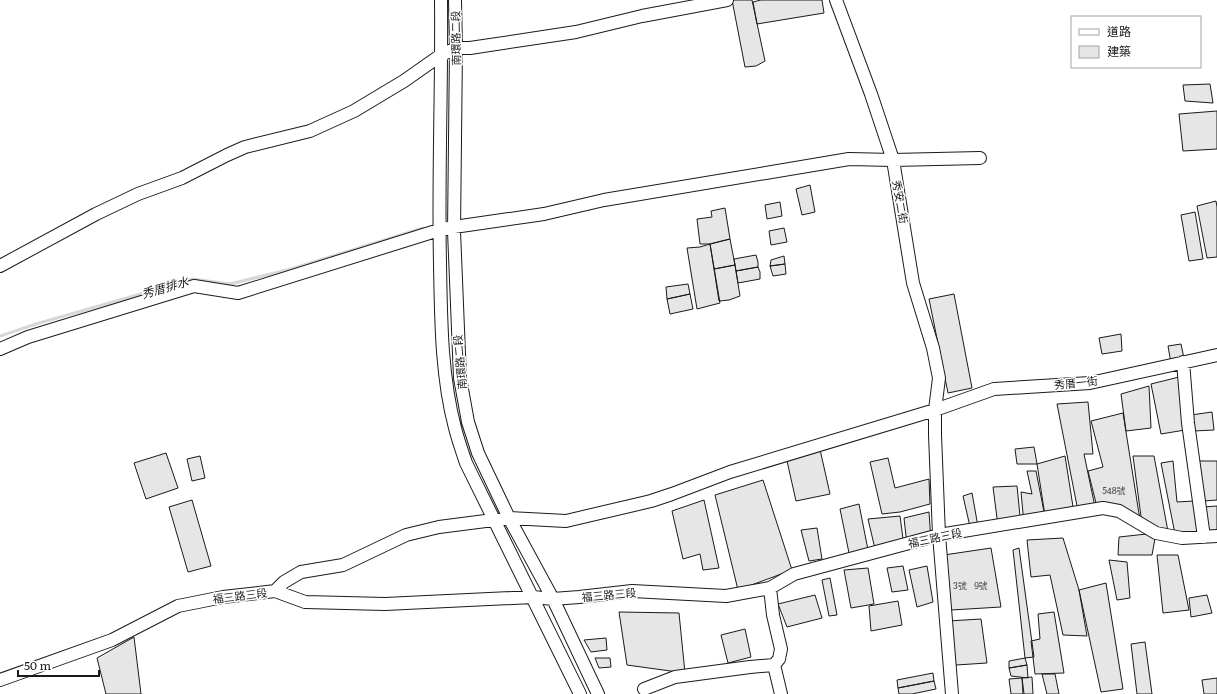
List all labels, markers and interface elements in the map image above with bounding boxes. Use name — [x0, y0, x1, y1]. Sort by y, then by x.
street label: 南環路二段 — [447, 10, 463, 66]
legend — [1071, 16, 1201, 68]
text: 道路 — [1107, 22, 1131, 40]
text: 建築 — [1107, 42, 1131, 60]
street label: 秀安二街 — [889, 179, 913, 225]
water label: 秀厝排水 — [139, 271, 191, 302]
street label: 南環路二段 — [449, 334, 469, 390]
street label: 秀厝一街 — [1053, 372, 1099, 392]
house number: 548號 — [1102, 483, 1126, 497]
street label: 福三路三段 — [906, 523, 963, 551]
house number: 3號 — [953, 578, 967, 592]
house number: 9號 — [974, 578, 988, 592]
street label: 福三路三段 — [212, 584, 268, 606]
street label: 福三路三段 — [581, 584, 637, 604]
scale bar — [18, 652, 99, 678]
text: 50 m — [24, 656, 51, 674]

